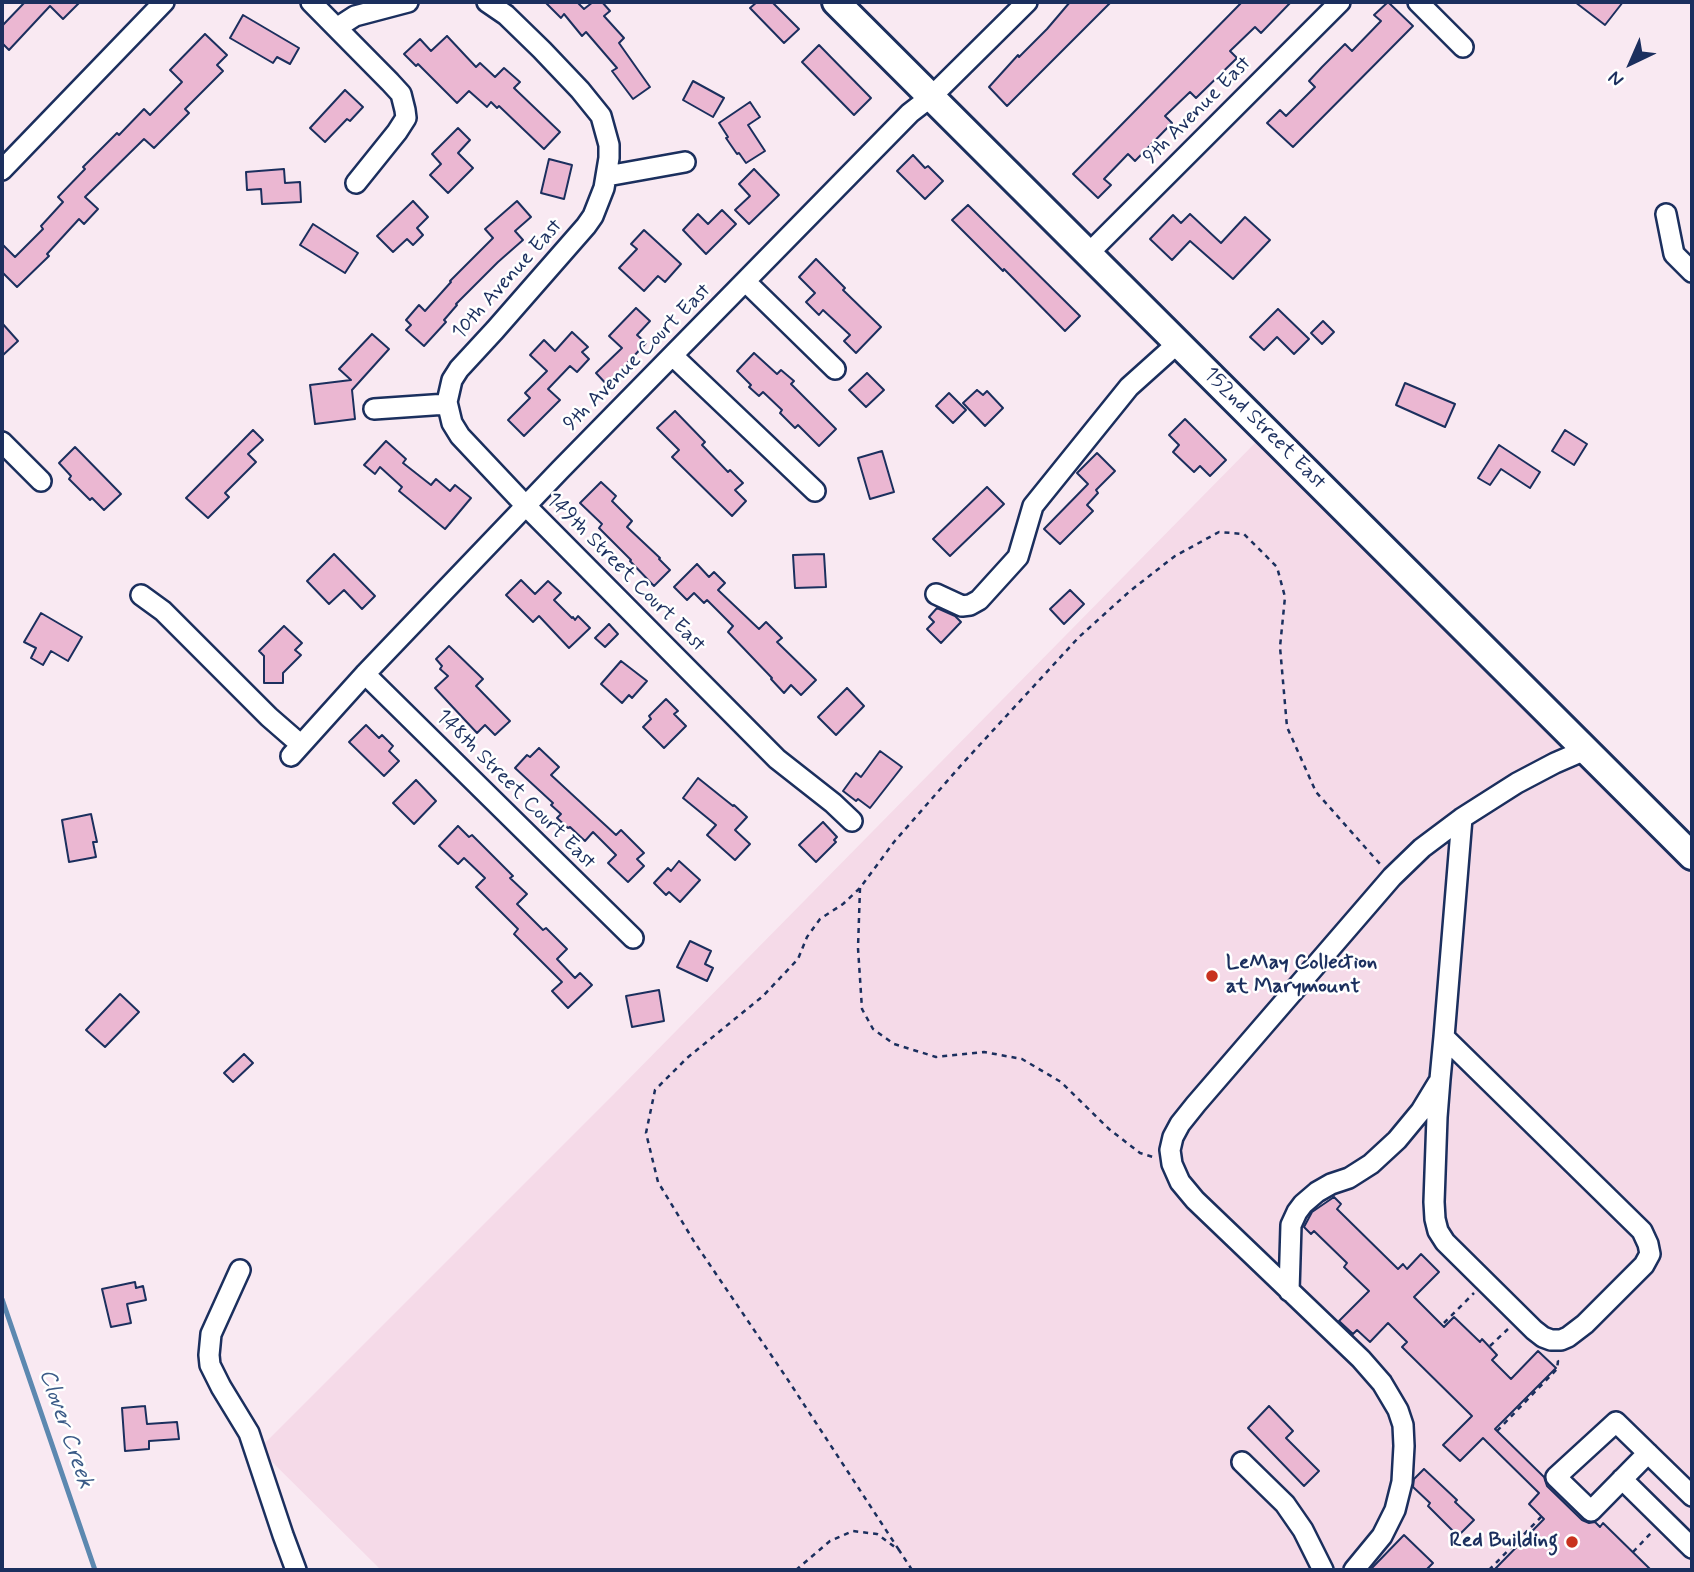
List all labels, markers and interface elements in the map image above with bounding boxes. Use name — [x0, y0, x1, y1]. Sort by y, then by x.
north arrow — [1596, 28, 1666, 98]
street label: 9th Avenue East — [1139, 52, 1257, 170]
text: N — [1603, 65, 1629, 92]
street label: 10th Avenue East — [447, 215, 569, 345]
street label: 9th Avenue Court East — [559, 279, 717, 437]
street label: 152nd Street East — [1198, 363, 1330, 495]
street label: 149th Street Court East — [540, 488, 710, 658]
street label: 148th Street Court East — [430, 705, 600, 875]
place label: LeMay Collection at Marymount — [1226, 951, 1377, 1001]
marker: LeMay Collection at Marymount — [1204, 968, 1220, 984]
water label: Clover Creek — [32, 1366, 98, 1492]
place label: Red Building — [1450, 1529, 1558, 1555]
marker: Red Building — [1564, 1534, 1580, 1550]

